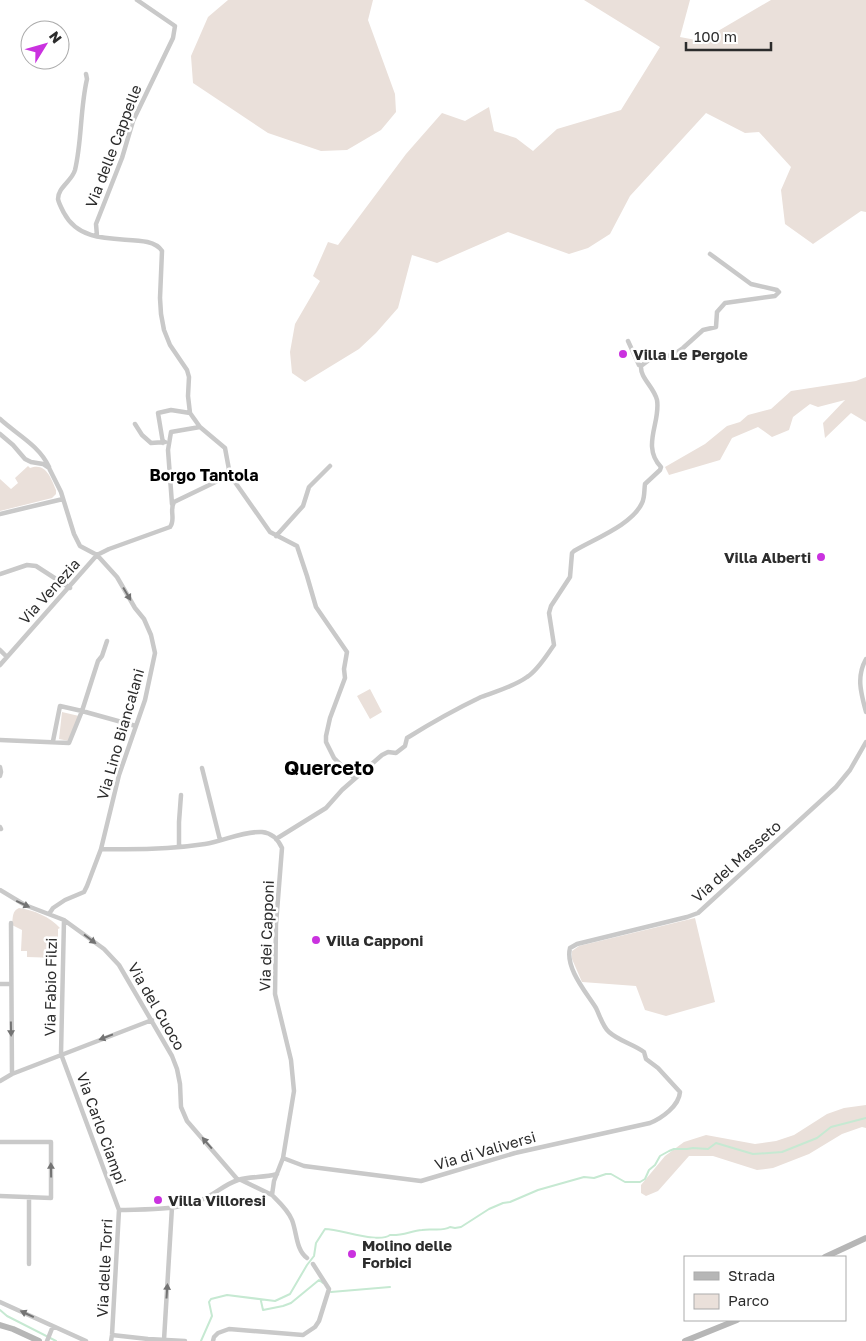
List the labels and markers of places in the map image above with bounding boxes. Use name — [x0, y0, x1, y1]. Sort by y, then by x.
place label: Villa Le Pergole — [633, 345, 748, 363]
marker: Villa Le Pergole — [617, 348, 629, 360]
place label: Villa Alberti — [724, 548, 811, 566]
marker: Villa Alberti — [815, 551, 827, 563]
place label: Villa Capponi — [326, 931, 423, 949]
marker: Villa Capponi — [310, 934, 322, 946]
place label: Villa Villoresi — [168, 1191, 266, 1209]
marker: Villa Villoresi — [152, 1194, 164, 1206]
place label: Molino delle Forbici — [362, 1236, 452, 1271]
marker: Molino delle Forbici — [346, 1248, 358, 1260]

